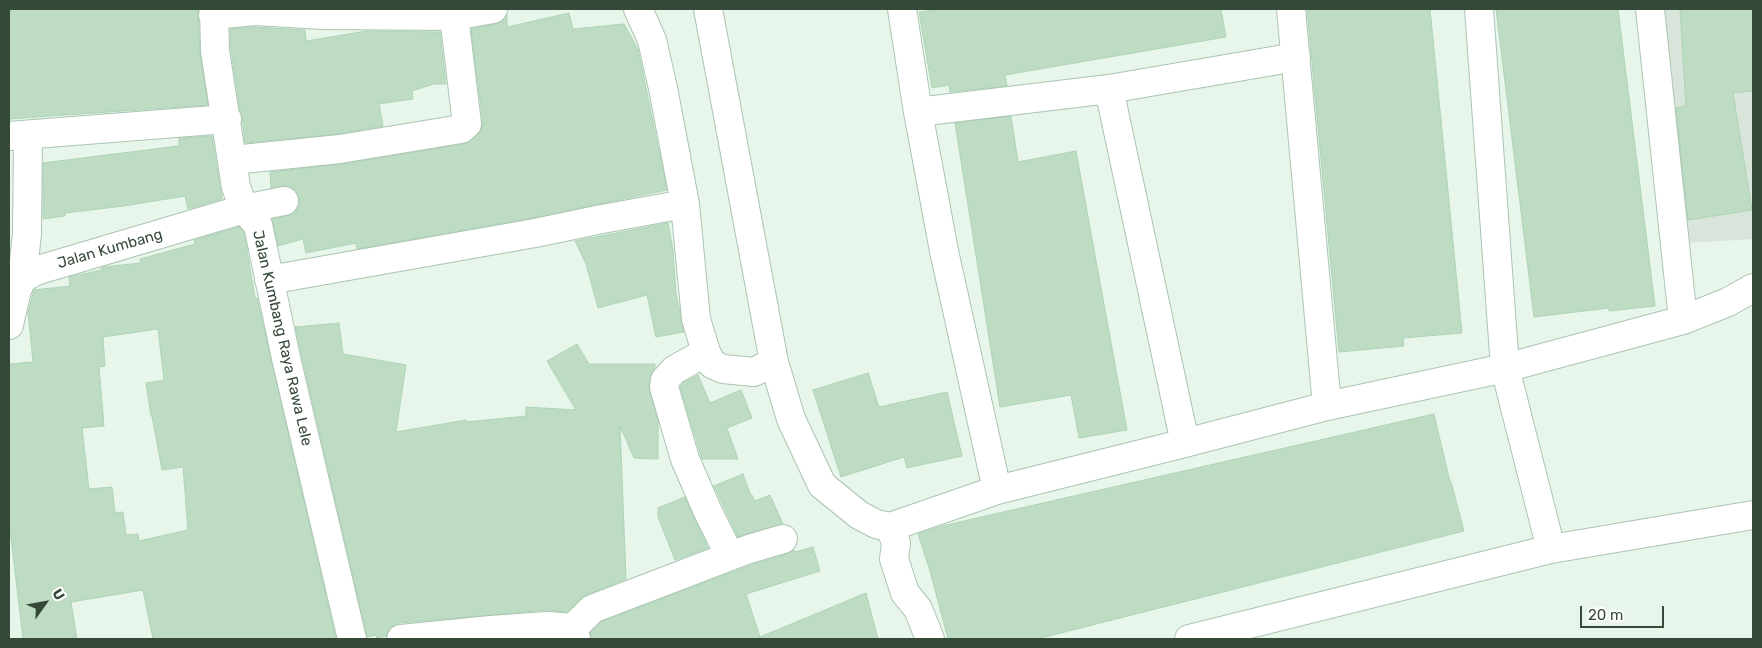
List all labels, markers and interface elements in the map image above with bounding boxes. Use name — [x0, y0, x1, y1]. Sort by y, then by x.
street label: Jalan Kumbang — [55, 225, 165, 273]
street label: Jalan Kumbang Raya Rawa Lele — [248, 228, 316, 448]
north arrow — [20, 578, 70, 628]
text: U — [48, 586, 68, 604]
scale bar — [1582, 596, 1666, 628]
text: 20 m — [1588, 606, 1623, 624]

